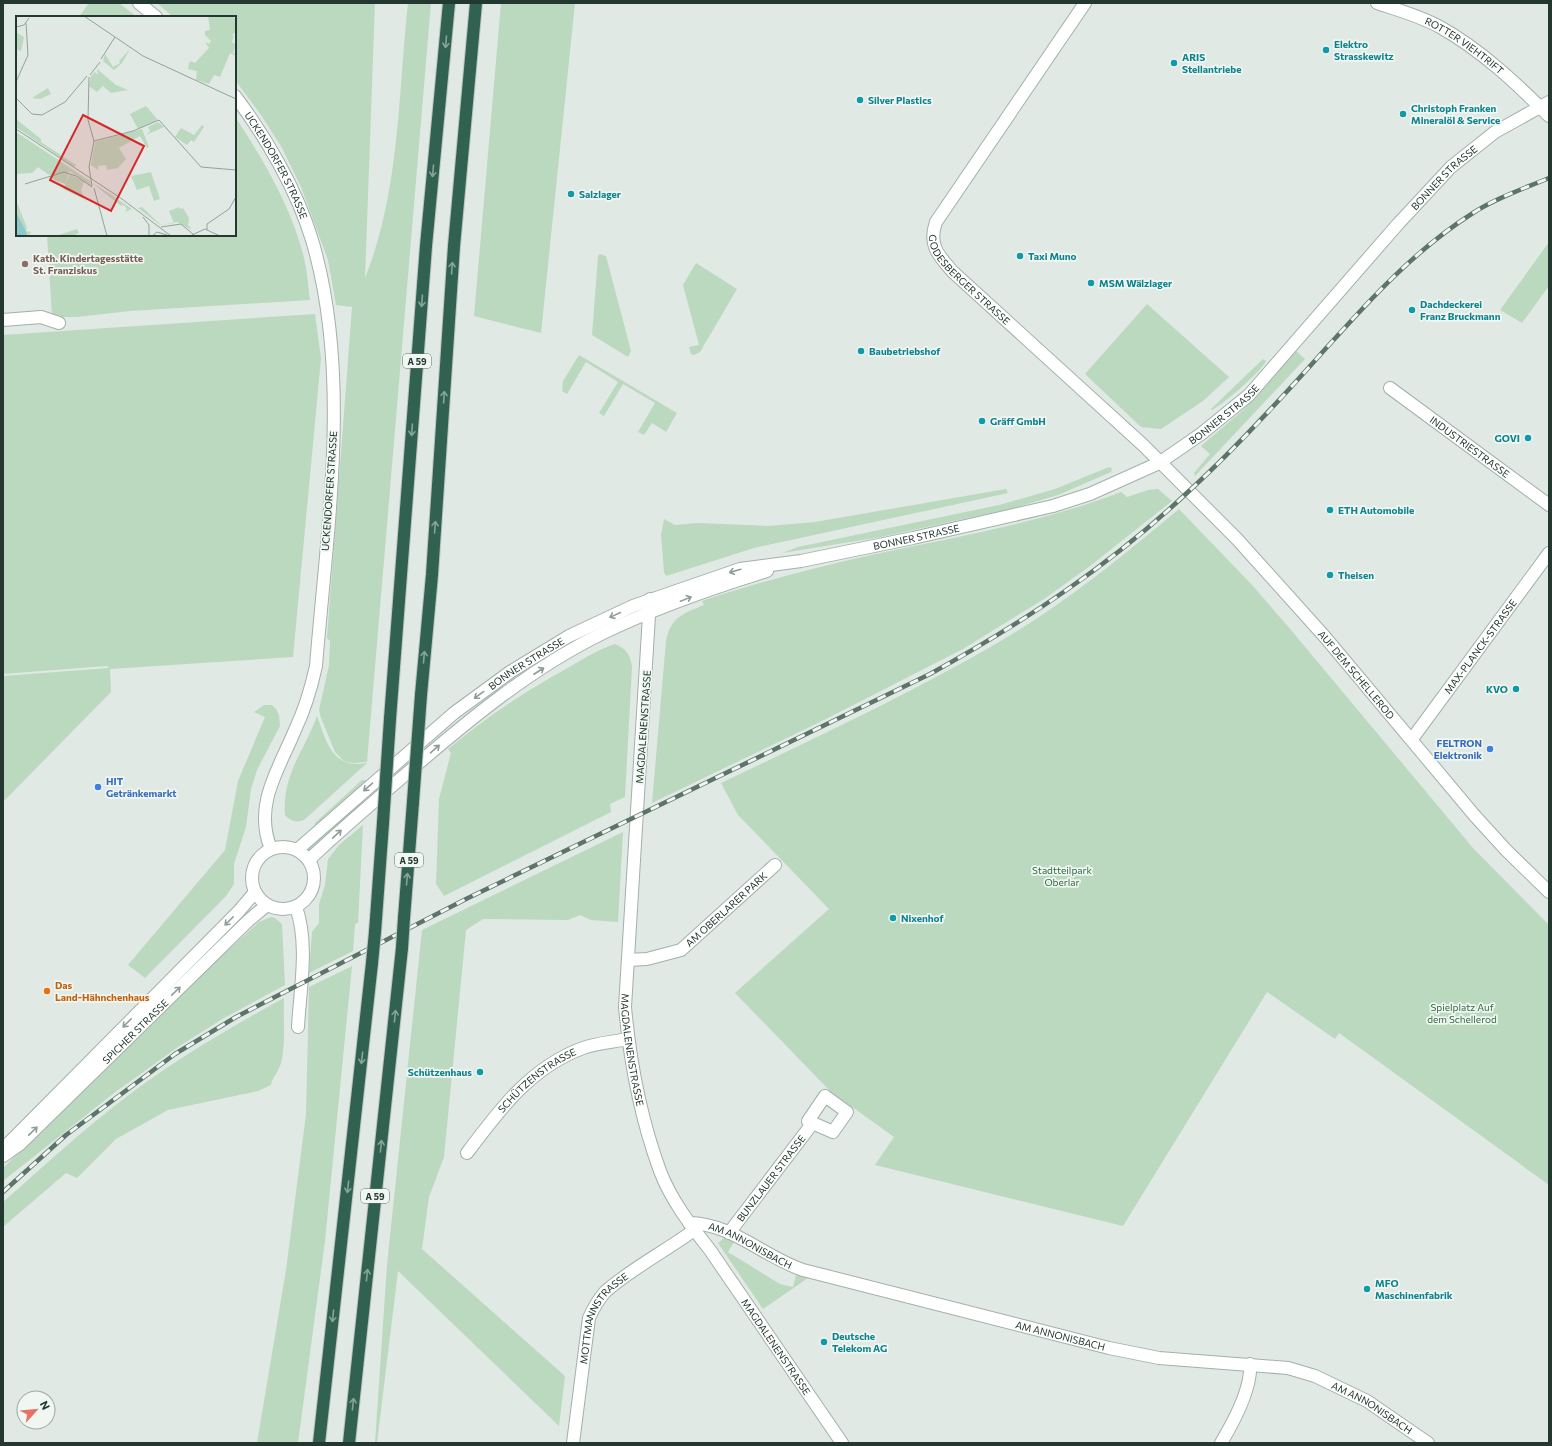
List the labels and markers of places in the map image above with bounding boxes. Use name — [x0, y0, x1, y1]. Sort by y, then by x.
place label: Elektro Strasskewitz — [1334, 38, 1394, 62]
marker: Elektro Strasskewitz — [1321, 45, 1331, 55]
place label: ARIS Stellantriebe — [1182, 51, 1241, 75]
marker: ARIS Stellantriebe — [1169, 58, 1179, 68]
place label: Silver Plastics — [868, 94, 932, 106]
marker: Silver Plastics — [855, 95, 865, 105]
place label: Christoph Franken Mineralöl & Service — [1411, 102, 1500, 126]
marker: Christoph Franken Mineralöl & Service — [1398, 109, 1408, 119]
place label: Salzlager — [579, 188, 621, 200]
marker: Salzlager — [566, 189, 576, 199]
place label: Taxi Muno — [1028, 250, 1076, 262]
marker: Taxi Muno — [1015, 251, 1025, 261]
place label: Kath. Kindertagesstätte St. Franziskus — [33, 252, 143, 276]
marker: Kath. Kindertagesstätte St. Franziskus — [20, 259, 30, 269]
place label: MSM Wälzlager — [1099, 277, 1172, 289]
marker: MSM Wälzlager — [1086, 278, 1096, 288]
place label: Dachdeckerei Franz Bruckmann — [1420, 298, 1501, 322]
marker: Dachdeckerei Franz Bruckmann — [1407, 305, 1417, 315]
place label: Baubetriebshof — [869, 345, 941, 357]
marker: Baubetriebshof — [856, 346, 866, 356]
place label: Gräff GmbH — [990, 415, 1046, 427]
marker: Gräff GmbH — [977, 416, 987, 426]
place label: GOVI — [1495, 432, 1520, 444]
marker: GOVI — [1523, 433, 1533, 443]
place label: ETH Automobile — [1338, 504, 1414, 516]
marker: ETH Automobile — [1325, 505, 1335, 515]
place label: Theisen — [1338, 569, 1374, 581]
marker: Theisen — [1325, 570, 1335, 580]
place label: KVO — [1486, 683, 1508, 695]
marker: KVO — [1511, 684, 1521, 694]
place label: FELTRON Elektronik — [1434, 737, 1482, 761]
marker: FELTRON Elektronik — [1485, 744, 1495, 754]
place label: HIT Getränkemarkt — [106, 775, 177, 799]
marker: HIT Getränkemarkt — [93, 782, 103, 792]
place label: Nixenhof — [901, 912, 944, 924]
marker: Nixenhof — [888, 913, 898, 923]
place label: Das Land-Hähnchenhaus — [55, 979, 150, 1003]
marker: Das Land-Hähnchenhaus — [42, 986, 52, 996]
place label: Schützenhaus — [408, 1066, 472, 1078]
marker: Schützenhaus — [475, 1067, 485, 1077]
place label: MFO Maschinenfabrik — [1375, 1277, 1453, 1301]
marker: MFO Maschinenfabrik — [1362, 1284, 1372, 1294]
place label: Deutsche Telekom AG — [832, 1330, 887, 1354]
marker: Deutsche Telekom AG — [819, 1337, 829, 1347]

